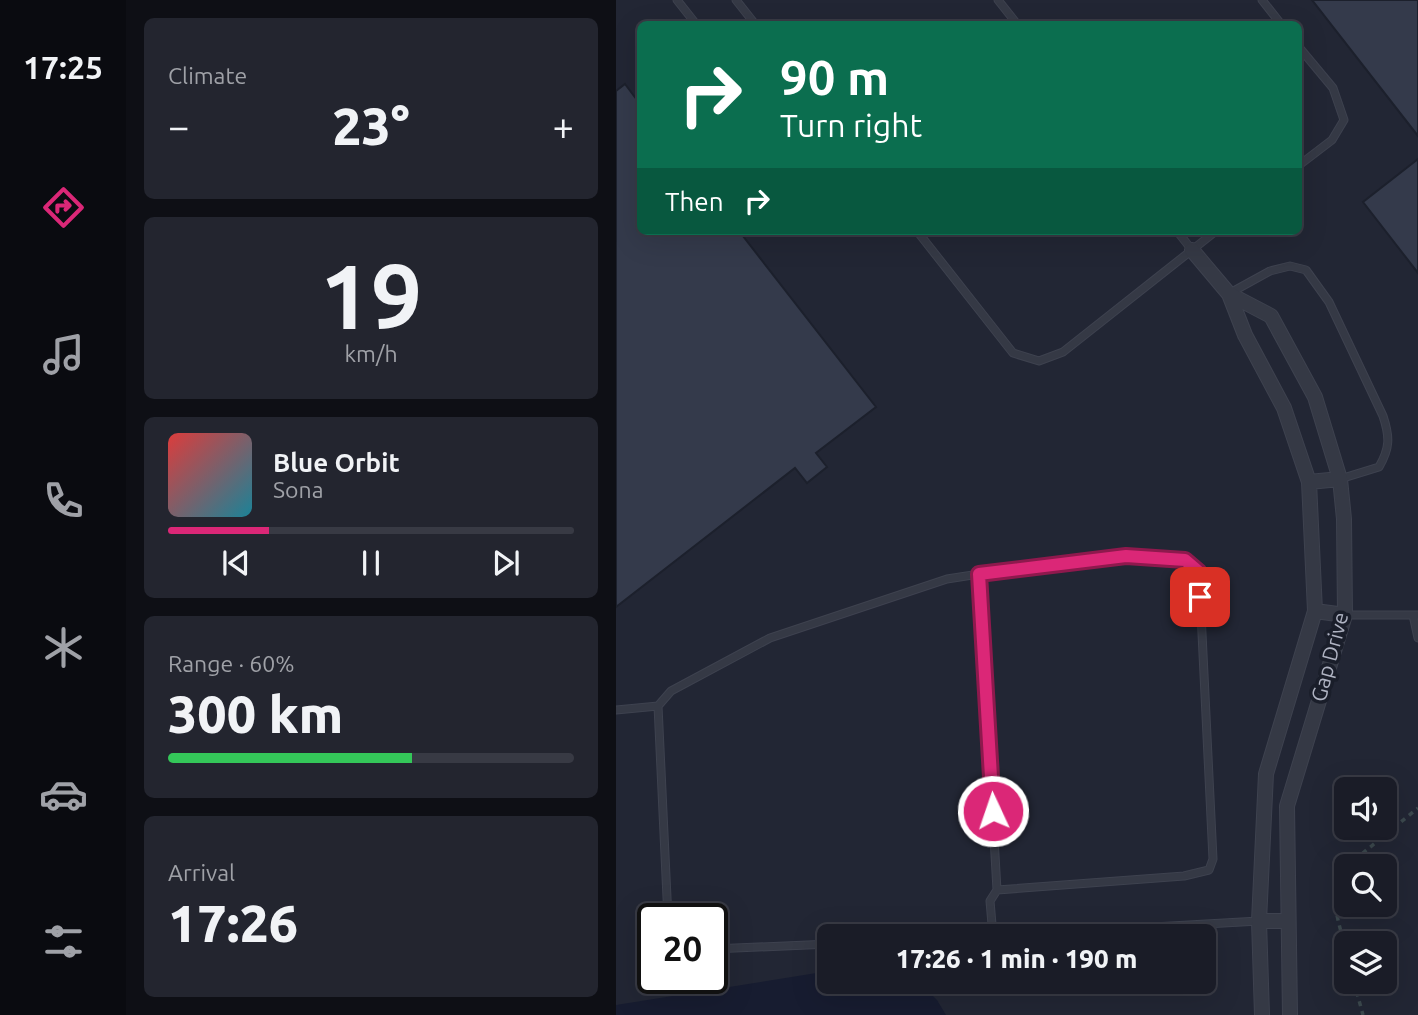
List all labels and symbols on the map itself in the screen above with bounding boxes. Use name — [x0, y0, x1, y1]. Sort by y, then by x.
pin — [1170, 567, 1230, 627]
street label: Gap Drive — [1306, 609, 1352, 704]
position arrow — [956, 774, 1030, 848]
speed limit sign: 20 — [637, 903, 728, 994]

